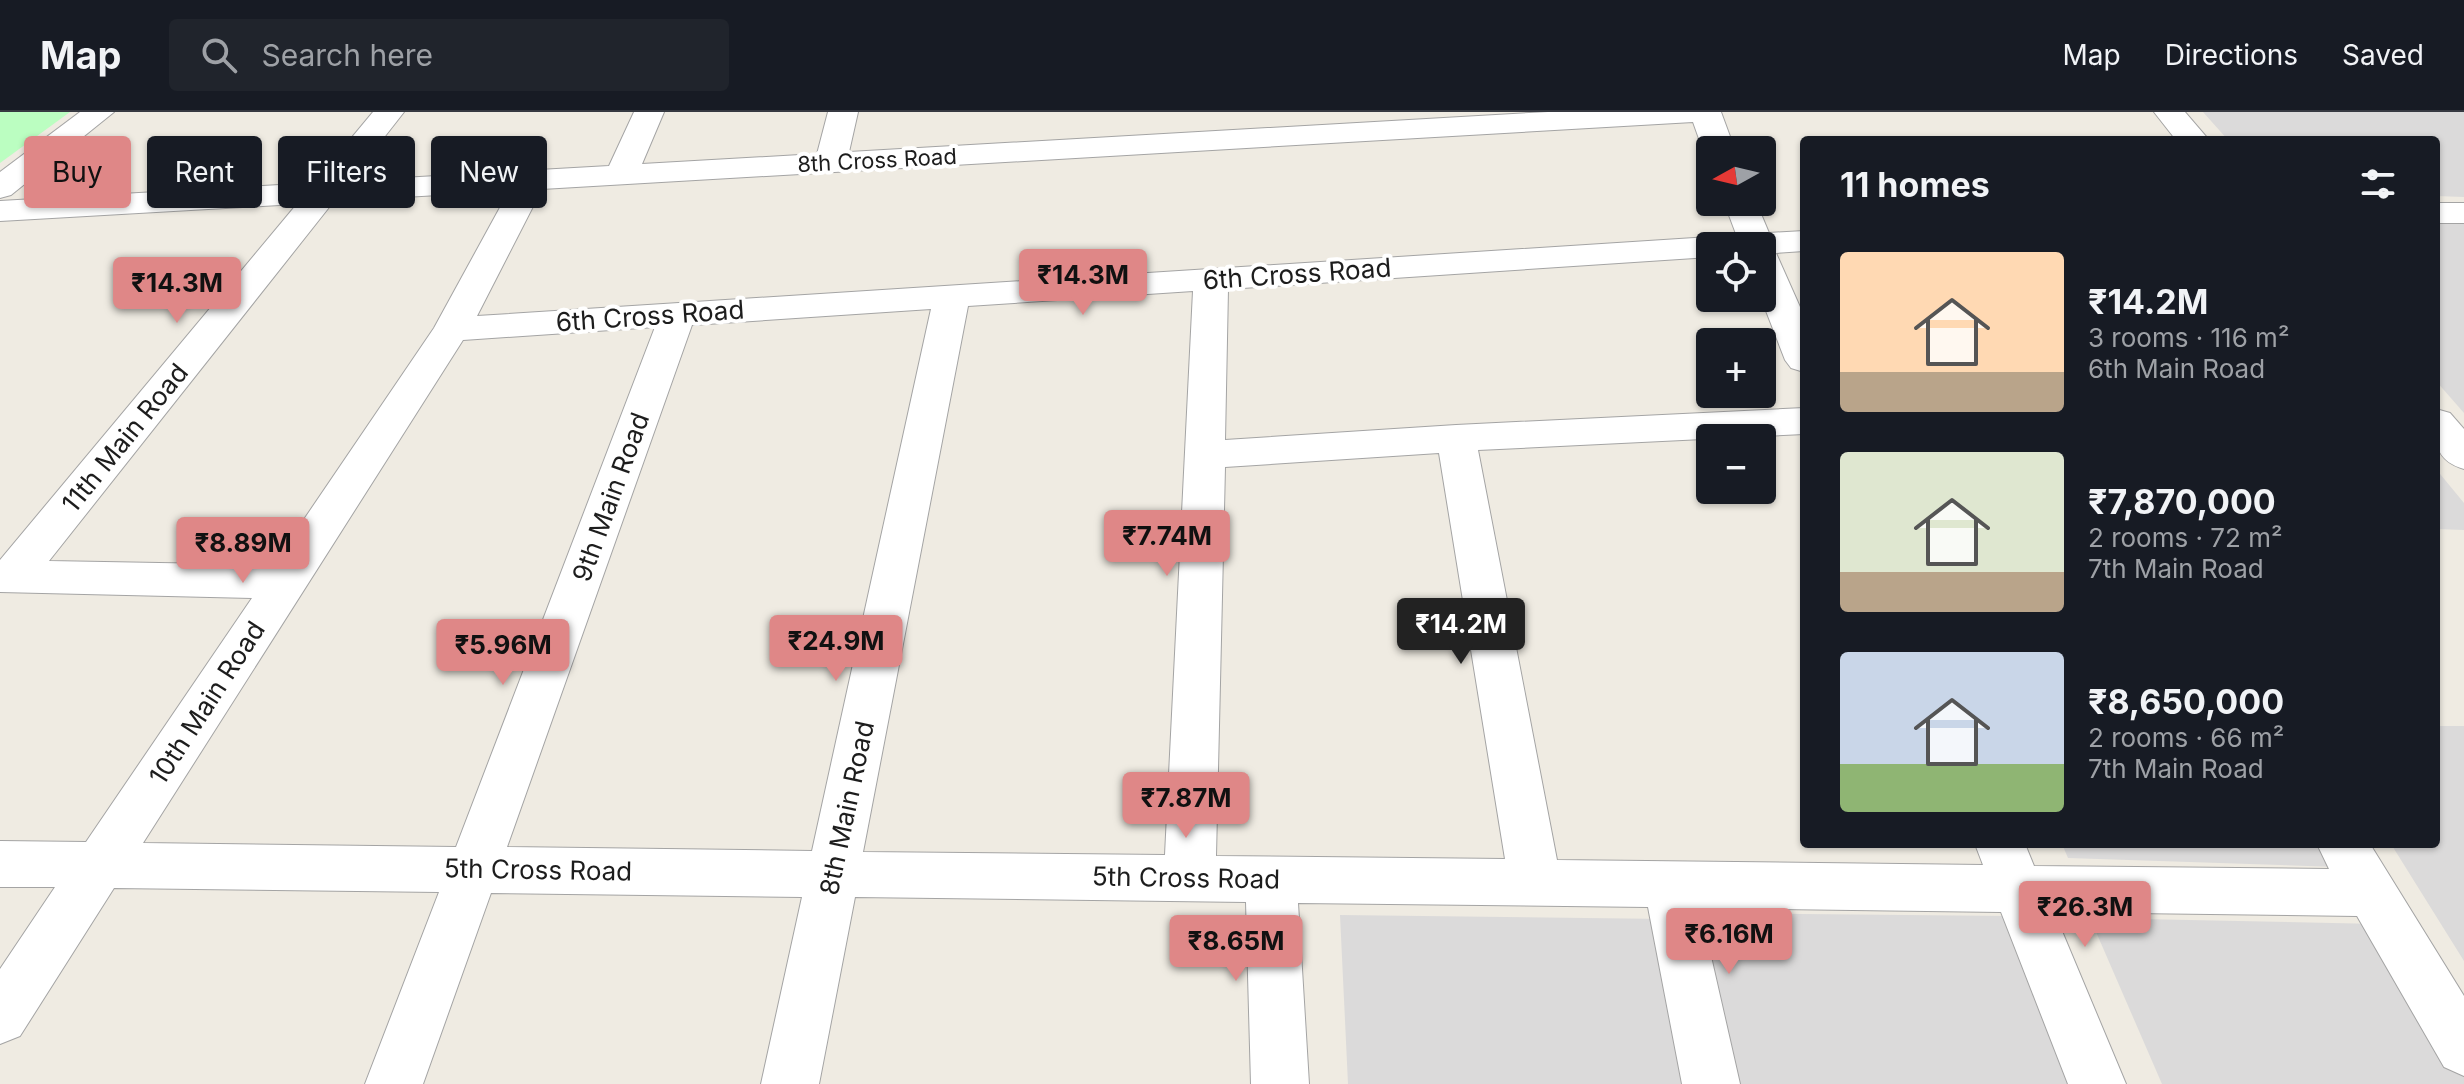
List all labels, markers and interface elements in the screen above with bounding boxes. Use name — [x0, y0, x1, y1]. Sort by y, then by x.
search box — [169, 19, 729, 91]
text: Map — [40, 32, 121, 78]
icon: search — [197, 33, 241, 77]
text: Search here — [261, 37, 433, 73]
text: Map — [2062, 38, 2121, 72]
text: Directions — [2165, 38, 2298, 72]
text: Saved — [2342, 38, 2424, 72]
chip: Buy — [24, 136, 131, 208]
chip: Rent — [147, 136, 262, 208]
chip: Filters — [278, 136, 415, 208]
chip: New — [431, 136, 547, 208]
north arrow — [1696, 136, 1776, 216]
map controls — [1696, 136, 1776, 504]
street label: 8th Cross Road — [797, 143, 957, 177]
icon: filters — [2356, 162, 2400, 206]
text: 11 homes — [1840, 164, 1990, 205]
button: locate — [1696, 232, 1776, 312]
pin: ₹14.3M — [1018, 249, 1148, 317]
street label: 6th Cross Road — [1202, 251, 1392, 296]
pin: ₹14.3M — [112, 257, 242, 325]
text: ₹14.3M — [1037, 259, 1129, 290]
text: ₹14.3M — [131, 267, 223, 298]
text: ₹14.2M — [2088, 281, 2208, 322]
icon: home — [1904, 284, 2000, 380]
street label: 6th Cross Road — [555, 293, 745, 338]
text: 3 rooms · 116 m² — [2088, 322, 2289, 353]
button: + — [1696, 328, 1776, 408]
text: 6th Main Road — [2088, 353, 2265, 384]
street label: 11th Main Road — [55, 357, 194, 518]
street label: 9th Main Road — [566, 408, 655, 586]
button: − — [1696, 424, 1776, 504]
text: ₹7,870,000 — [2088, 481, 2276, 522]
icon: home — [1904, 484, 2000, 580]
pin: ₹7.74M — [1102, 510, 1232, 578]
pin: ₹8.89M — [178, 517, 308, 585]
text: ₹7.74M — [1122, 520, 1212, 551]
text: 2 rooms · 72 m² — [2088, 522, 2282, 553]
text: ₹8.89M — [194, 527, 292, 558]
text: 7th Main Road — [2088, 553, 2264, 584]
pin: ₹14.2M — [1396, 598, 1526, 666]
text: ₹14.2M — [1415, 608, 1507, 639]
street label: 10th Main Road — [142, 615, 271, 790]
pin: ₹24.9M — [771, 615, 901, 683]
pin: ₹5.96M — [438, 619, 568, 687]
text: ₹24.9M — [788, 625, 885, 656]
text: ₹5.96M — [454, 629, 552, 660]
text: ₹8,650,000 — [2088, 681, 2284, 722]
icon: home — [1904, 684, 2000, 780]
street label: 8th Main Road — [813, 718, 880, 898]
text: 2 rooms · 66 m² — [2088, 722, 2284, 753]
text: 7th Main Road — [2088, 753, 2264, 784]
pin: ₹7.87M — [1121, 772, 1251, 840]
text: ₹7.87M — [1141, 782, 1231, 813]
street label: 5th Cross Road — [444, 852, 632, 887]
street label: 5th Cross Road — [1092, 860, 1280, 895]
pin: ₹26.3M — [2020, 881, 2150, 949]
text: ₹26.3M — [2037, 891, 2133, 922]
pin: ₹6.16M — [1664, 908, 1794, 976]
pin: ₹8.65M — [1171, 915, 1301, 983]
text: ₹6.16M — [1684, 918, 1774, 949]
text: ₹8.65M — [1188, 925, 1284, 956]

